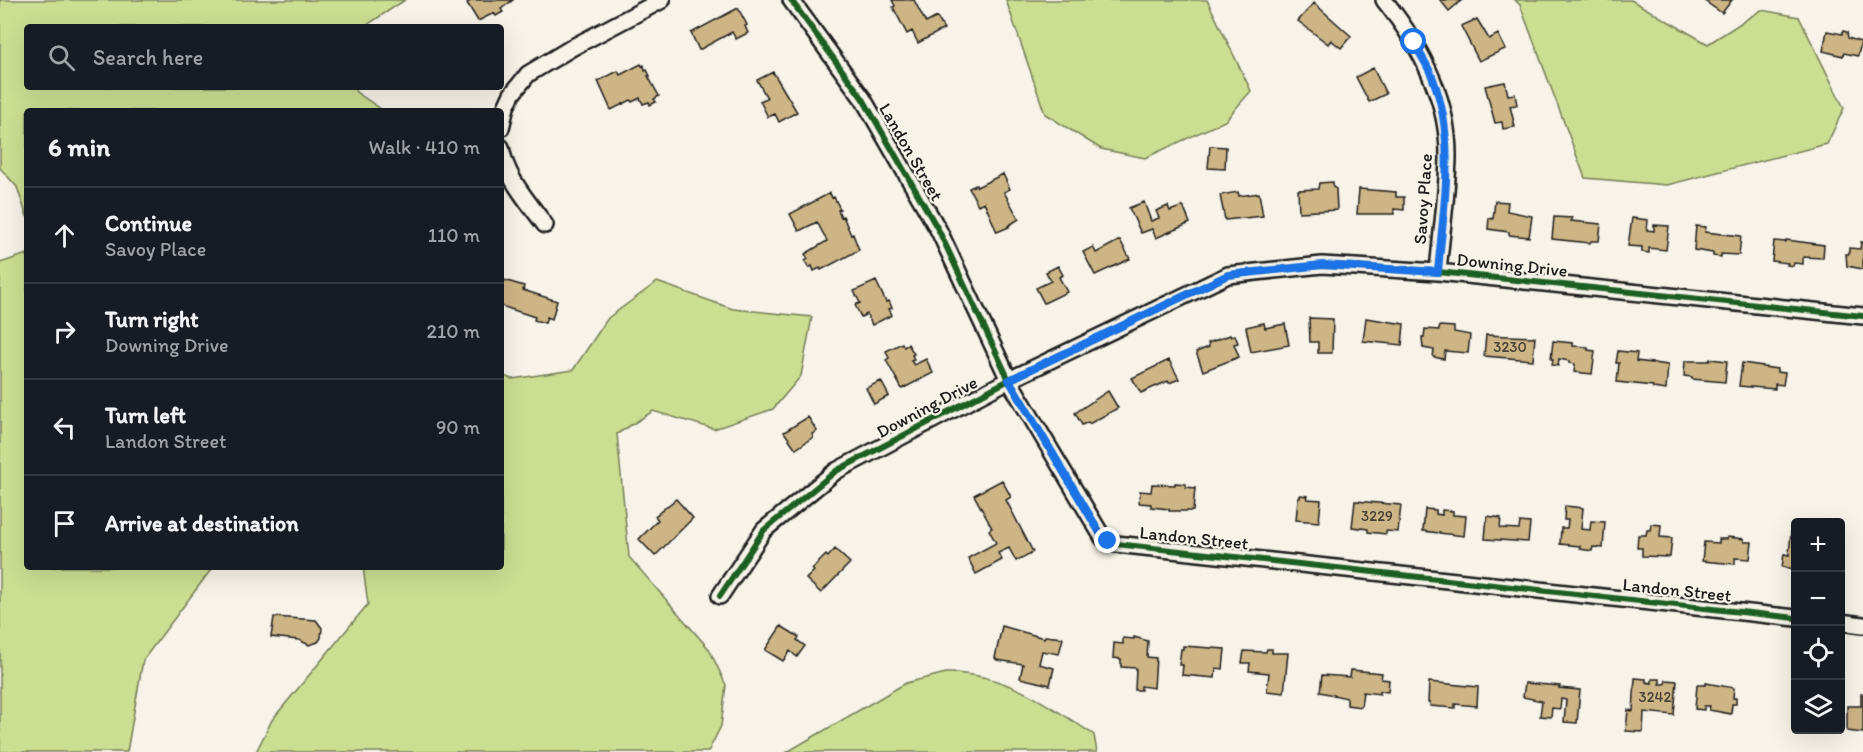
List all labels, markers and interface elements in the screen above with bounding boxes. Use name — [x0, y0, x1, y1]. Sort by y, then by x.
search box — [24, 24, 504, 90]
route start — [1400, 28, 1426, 54]
icon: search — [45, 41, 78, 74]
text: Search here — [93, 44, 203, 71]
street label: Landon Street — [874, 99, 948, 205]
text: 6 min — [48, 131, 110, 163]
text: Walk · 410 m — [369, 135, 480, 159]
street label: Savoy Place — [1409, 153, 1437, 245]
text: Continue — [105, 210, 192, 237]
icon: ahead — [48, 219, 81, 252]
text: 110 m — [428, 223, 480, 247]
text: Savoy Place — [105, 237, 206, 261]
street label: Downing Drive — [1456, 248, 1568, 282]
text: Turn right — [105, 306, 199, 333]
icon: right — [48, 315, 81, 348]
text: 210 m — [427, 319, 480, 343]
text: Downing Drive — [105, 333, 229, 357]
house number: 3230 — [1493, 338, 1527, 356]
street label: Downing Drive — [873, 371, 981, 443]
text: Turn left — [105, 402, 186, 429]
icon: left — [48, 411, 81, 444]
text: 90 m — [436, 415, 480, 439]
text: Landon Street — [105, 429, 227, 453]
icon: arrive — [48, 507, 81, 540]
house number: 3229 — [1361, 507, 1393, 525]
text: Arrive at destination — [105, 510, 299, 537]
map controls — [1791, 518, 1845, 734]
button: + — [1791, 518, 1845, 572]
street label: Landon Street — [1138, 521, 1250, 555]
route end — [1094, 527, 1120, 553]
button: − — [1791, 572, 1845, 626]
street label: Landon Street — [1621, 573, 1733, 607]
button: locate — [1791, 626, 1845, 680]
button: layers — [1791, 680, 1845, 734]
house number: 3242 — [1639, 688, 1672, 706]

